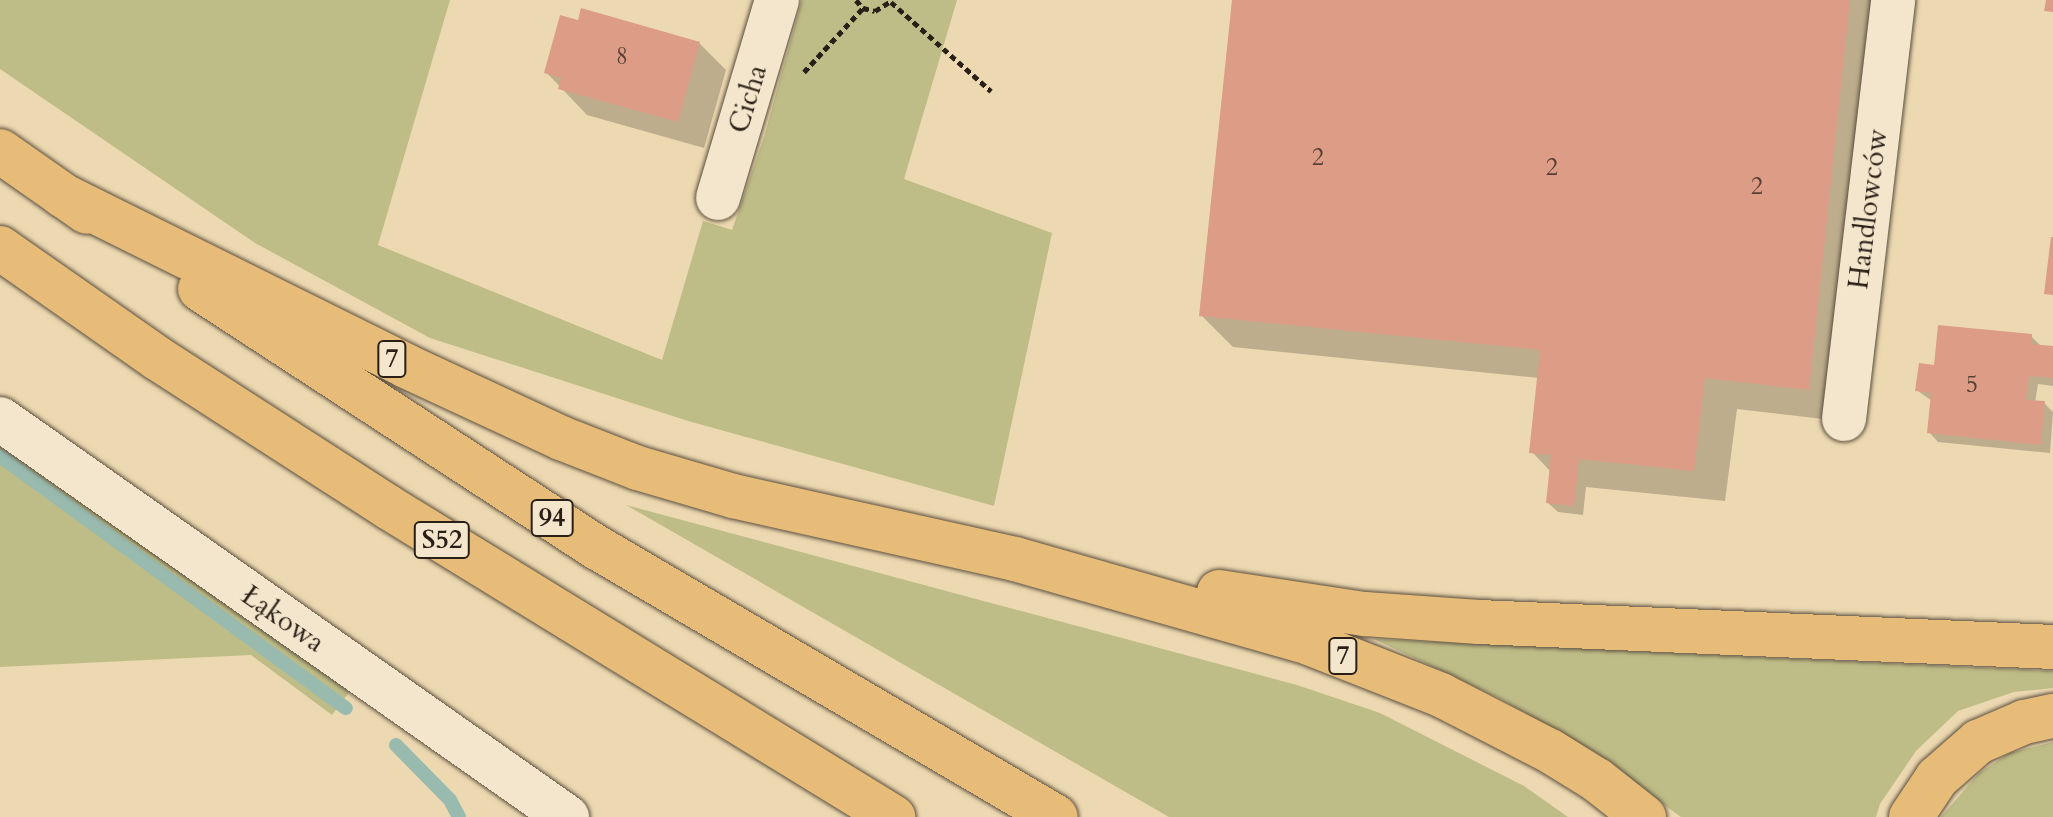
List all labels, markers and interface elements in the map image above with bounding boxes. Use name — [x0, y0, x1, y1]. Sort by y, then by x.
house number: 8 — [616, 43, 628, 71]
street label: Cicha — [722, 61, 774, 137]
street label: Handlowców — [1841, 127, 1895, 291]
house number: 2 — [1312, 144, 1324, 172]
house number: 2 — [1546, 154, 1558, 182]
house number: 2 — [1751, 173, 1763, 201]
road number: 7 — [376, 337, 408, 381]
house number: 5 — [1966, 371, 1978, 399]
road number: 94 — [530, 496, 574, 540]
road number: S52 — [412, 518, 472, 562]
street label: Łąkowa — [235, 578, 331, 660]
road number: 7 — [1327, 634, 1359, 678]

